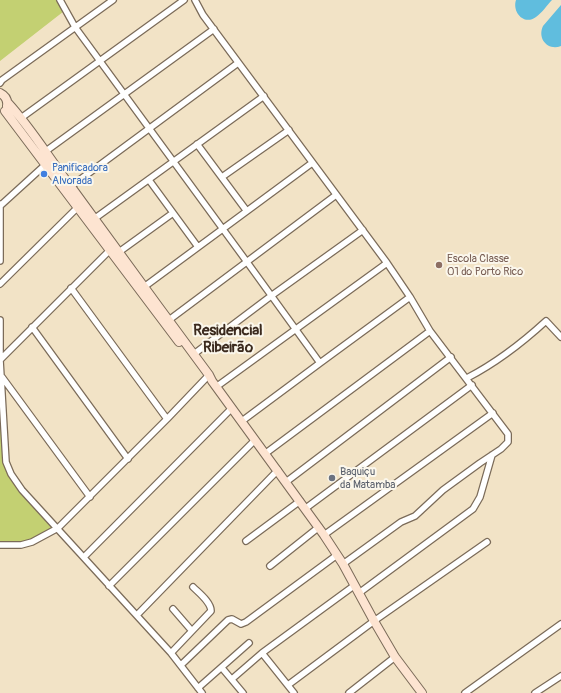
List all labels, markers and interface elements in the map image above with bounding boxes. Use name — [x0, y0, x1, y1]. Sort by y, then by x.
place label: Panificadora Alvorada — [52, 161, 108, 187]
marker: Panificadora Alvorada — [39, 169, 49, 179]
place label: Escola Classe 01 do Porto Rico — [447, 252, 523, 278]
marker: Escola Classe 01 do Porto Rico — [434, 260, 444, 270]
district label: Residencial Ribeirão — [193, 322, 263, 357]
place label: Baquiçu da Matamba — [340, 465, 395, 491]
marker: Baquiçu da Matamba — [327, 473, 337, 483]

